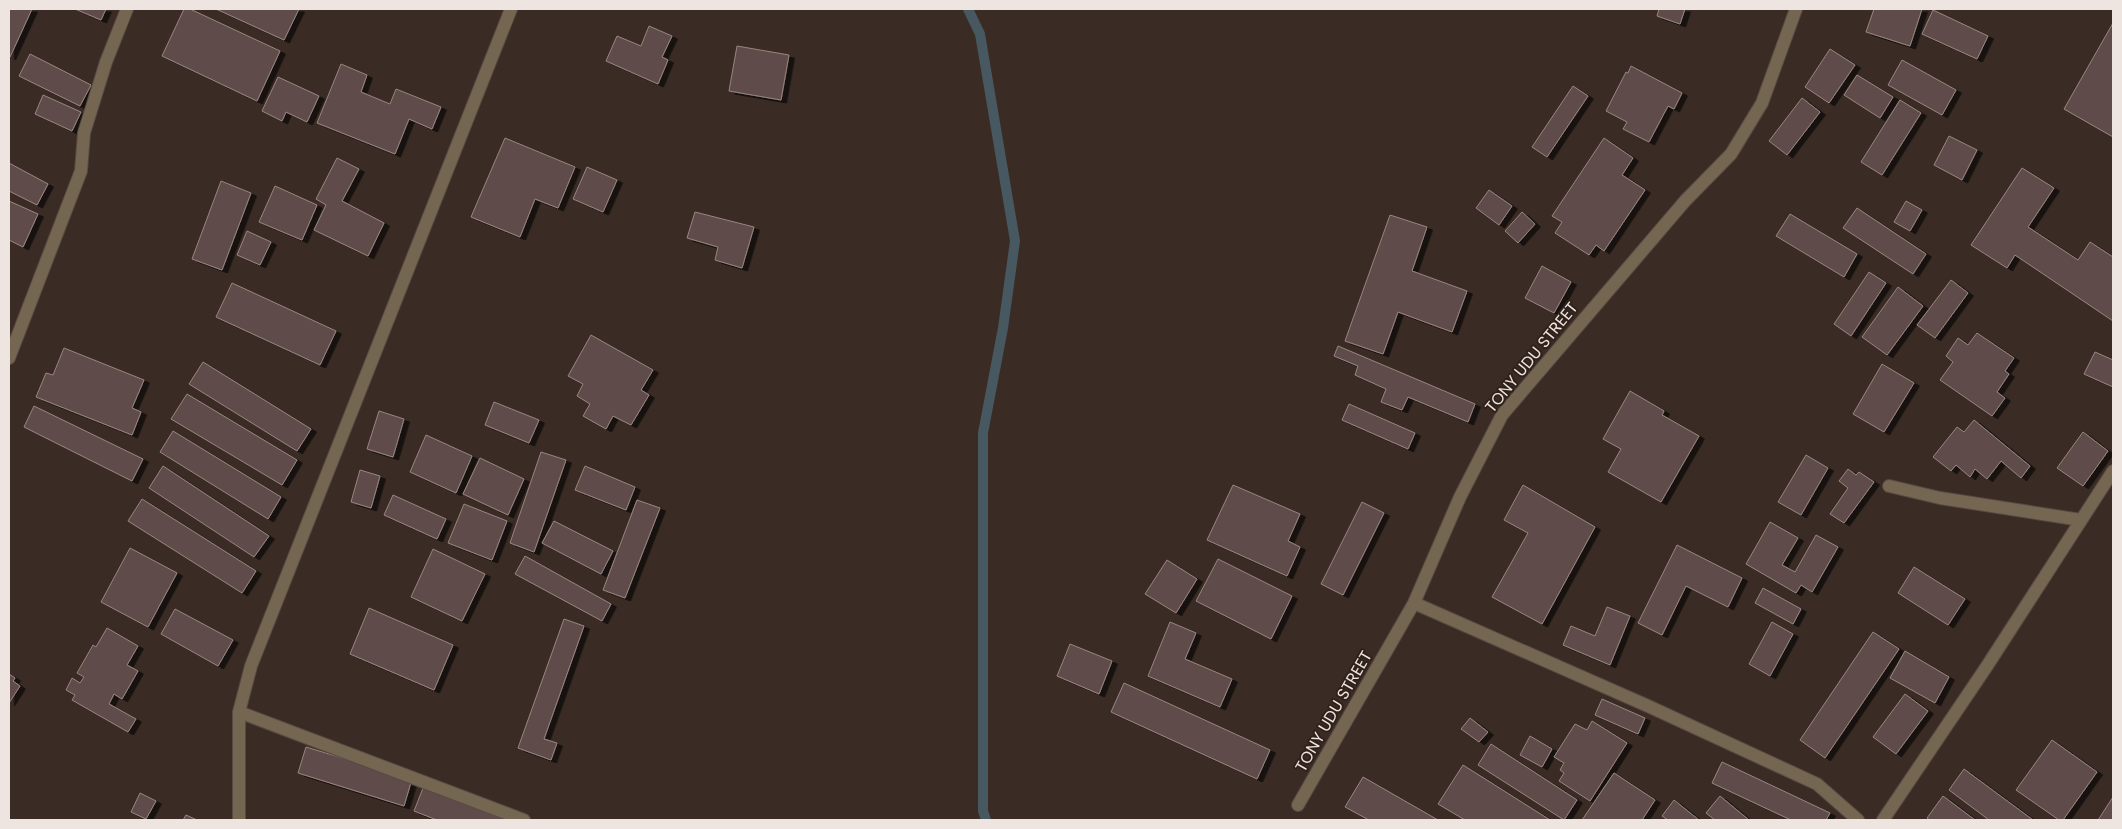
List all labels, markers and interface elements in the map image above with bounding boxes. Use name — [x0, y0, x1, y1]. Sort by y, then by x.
street label: TONY UDU STREET — [1480, 297, 1583, 417]
street label: TONY UDU STREET — [1289, 646, 1378, 776]

